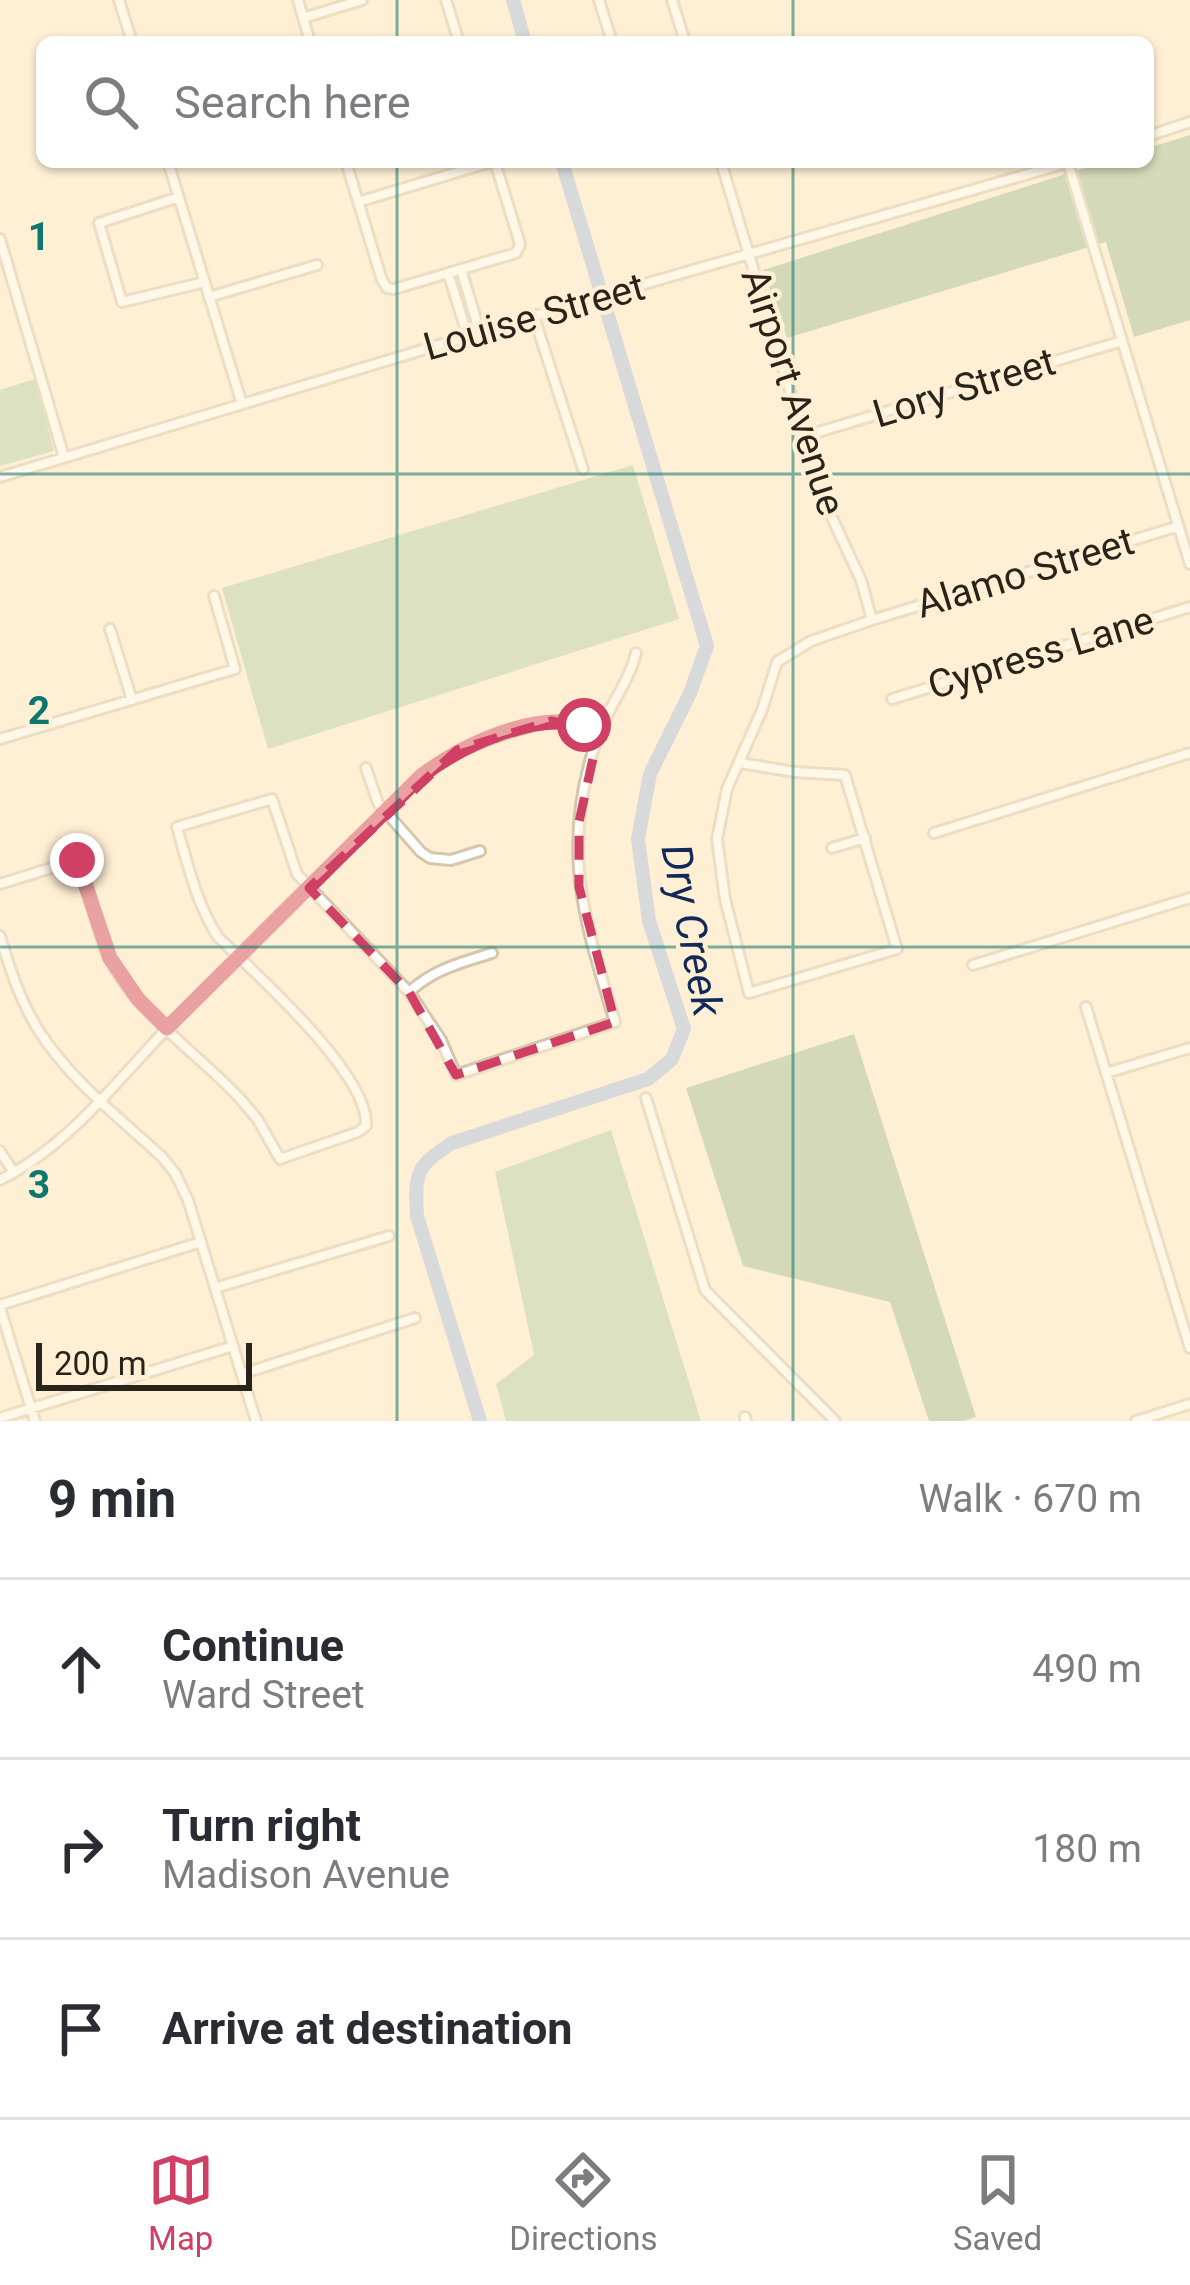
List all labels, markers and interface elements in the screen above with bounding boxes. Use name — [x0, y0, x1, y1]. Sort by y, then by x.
search box — [36, 36, 1154, 168]
icon: search — [78, 69, 144, 135]
text: Search here — [174, 76, 411, 129]
text: 1 — [28, 214, 50, 260]
street label: Airport Avenue — [732, 263, 854, 521]
street label: Louise Street — [418, 264, 650, 370]
street label: Lory Street — [867, 339, 1061, 437]
street label: Alamo Street — [911, 518, 1139, 628]
street label: Cypress Lane — [923, 597, 1159, 709]
text: 2 — [28, 688, 50, 734]
route start — [557, 698, 611, 752]
route end — [50, 833, 104, 887]
water label: Dry Creek — [651, 840, 733, 1022]
text: 3 — [28, 1162, 50, 1208]
scale bar — [36, 1337, 252, 1390]
text: 200 m — [54, 1344, 147, 1383]
text: 9 min — [48, 1470, 176, 1529]
text: Walk · 670 m — [918, 1476, 1142, 1522]
text: Continue — [162, 1619, 344, 1672]
icon: ahead — [48, 1636, 114, 1702]
text: 490 m — [1032, 1646, 1142, 1692]
text: Ward Street — [162, 1672, 365, 1718]
text: Turn right — [162, 1799, 361, 1852]
icon: right — [48, 1816, 114, 1882]
text: 180 m — [1032, 1826, 1142, 1872]
text: Madison Avenue — [162, 1852, 450, 1898]
icon: arrive — [48, 1996, 114, 2062]
text: Arrive at destination — [162, 2002, 573, 2055]
tab: Map — [148, 2147, 214, 2258]
tab: Directions — [509, 2147, 658, 2258]
tab: Saved — [953, 2147, 1042, 2258]

